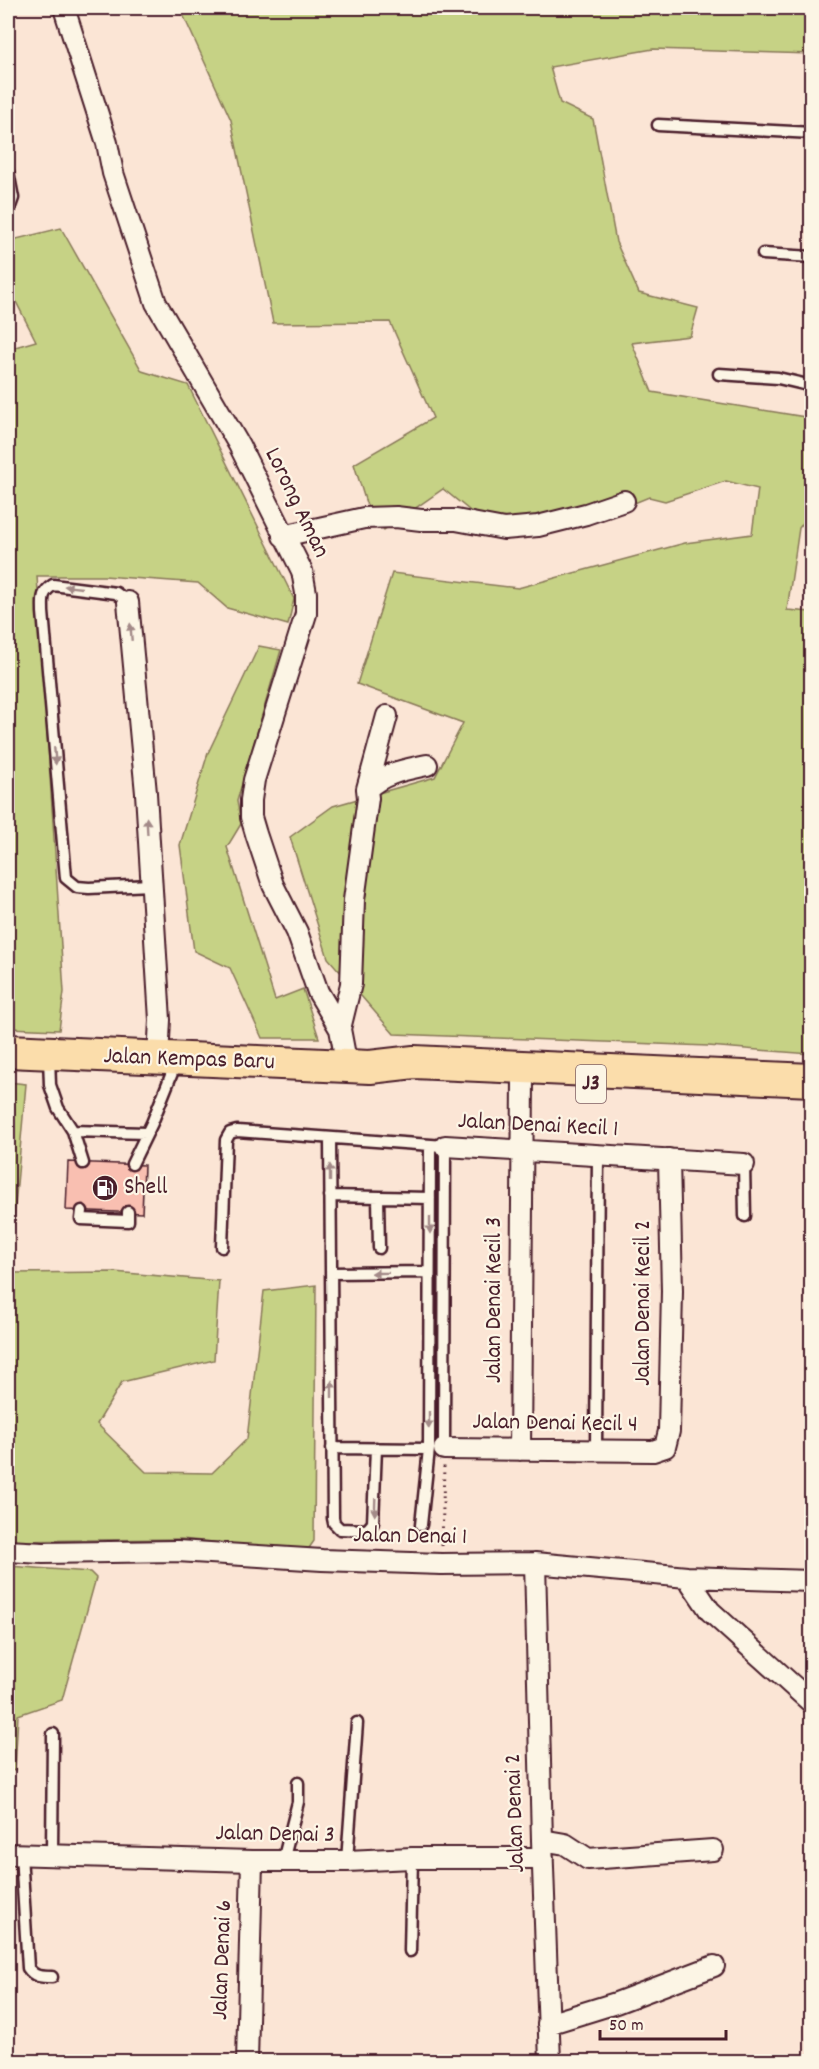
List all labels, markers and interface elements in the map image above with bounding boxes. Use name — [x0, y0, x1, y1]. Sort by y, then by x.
street label: Lorong Aman — [255, 442, 337, 564]
one-way arrow — [63, 582, 82, 592]
one-way arrow — [126, 623, 136, 642]
one-way arrow — [50, 746, 60, 765]
one-way arrow — [143, 817, 152, 836]
street label: Jalan Kempas Baru — [103, 1040, 275, 1080]
road number: J3 — [576, 1065, 606, 1103]
street label: Jalan Denai Kecil 1 — [457, 1105, 619, 1147]
one-way arrow — [325, 1164, 335, 1183]
place label: Shell — [124, 1171, 168, 1205]
fuel station icon: Shell — [90, 1173, 120, 1203]
one-way arrow — [425, 1215, 435, 1234]
street label: Jalan Denai Kecil 3 — [478, 1217, 512, 1383]
street label: Jalan Denai Kecil 2 — [627, 1220, 661, 1386]
one-way arrow — [371, 1268, 390, 1278]
one-way arrow — [327, 1380, 336, 1399]
street label: Jalan Denai Kecil 4 — [472, 1406, 638, 1442]
one-way arrow — [424, 1410, 434, 1429]
one-way arrow — [370, 1497, 379, 1516]
street label: Jalan Denai 1 — [353, 1519, 467, 1555]
street label: Jalan Denai 2 — [497, 1753, 535, 1873]
street label: Jalan Denai 3 — [215, 1817, 335, 1853]
street label: Jalan Denai 6 — [204, 1899, 242, 2021]
scale bar — [600, 2003, 726, 2041]
text: 50 m — [609, 2014, 644, 2039]

